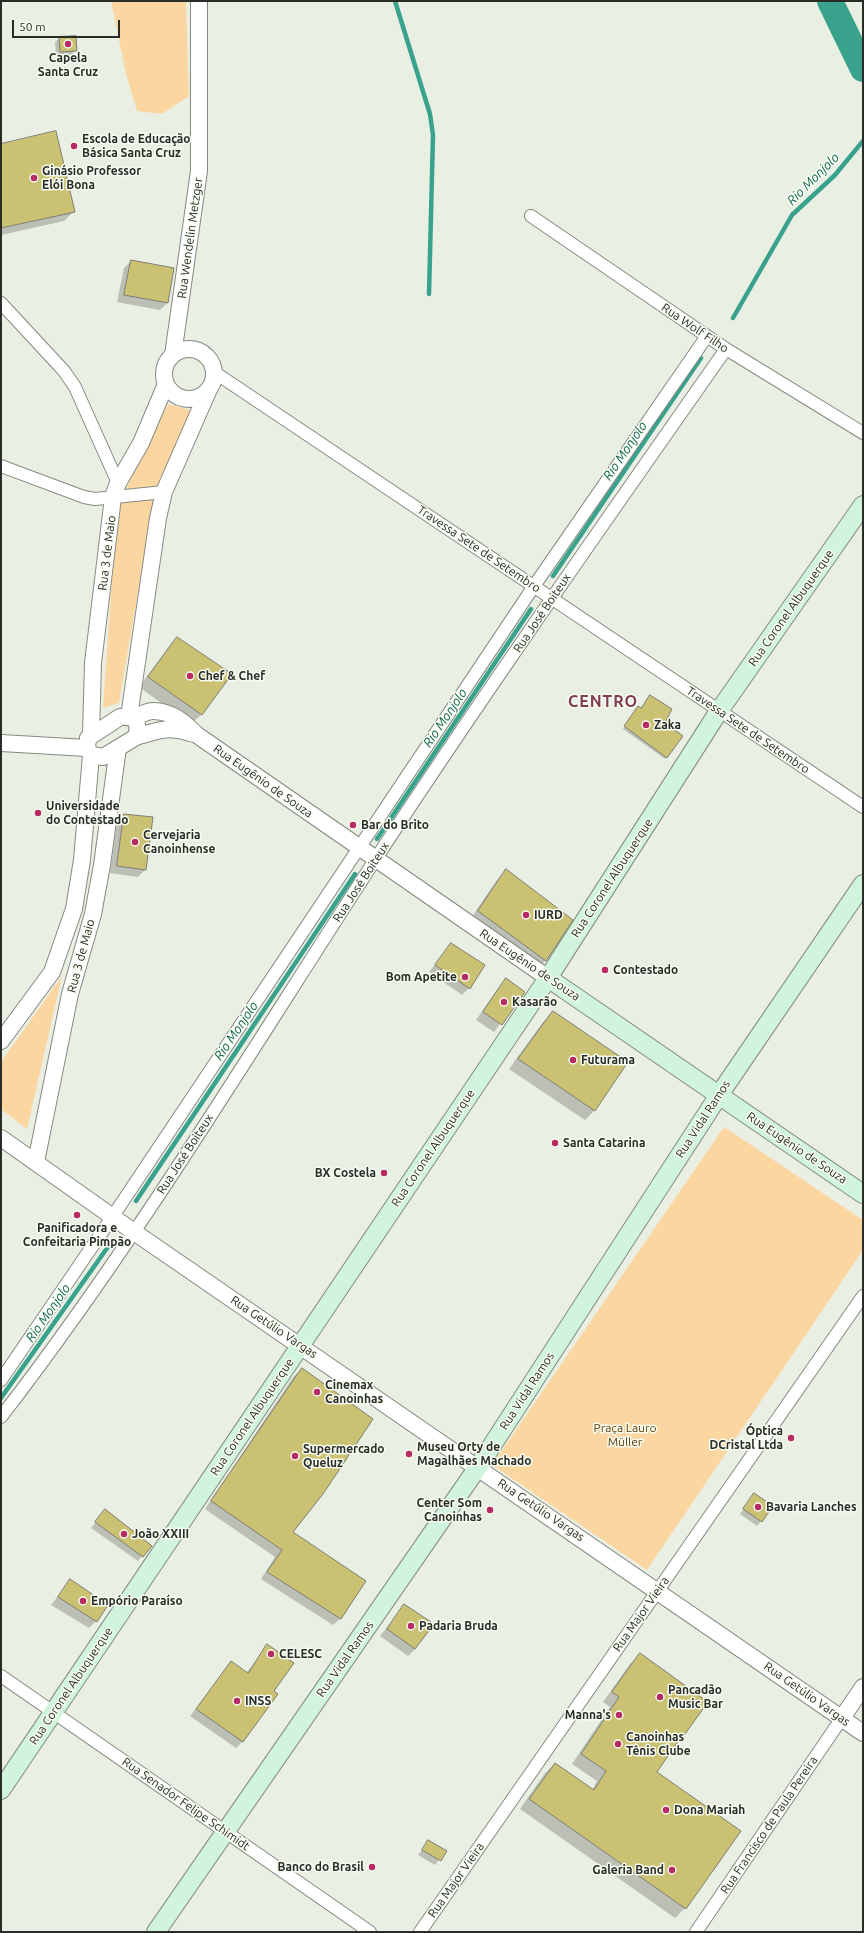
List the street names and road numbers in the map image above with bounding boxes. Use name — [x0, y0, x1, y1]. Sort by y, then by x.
street label: Rua Wendelin Metzger — [174, 177, 206, 299]
street label: Rua Wolf Filho — [659, 300, 731, 356]
street label: Travessa Sete de Setembro — [415, 502, 543, 596]
street label: Rua 3 de Maio — [95, 515, 119, 591]
street label: Rua Coronel Albuquerque — [745, 547, 837, 669]
street label: Rua José Boiteux — [510, 571, 574, 655]
street label: Travessa Sete de Setembro — [684, 683, 812, 777]
street label: Rua Eugênio de Souza — [211, 741, 315, 821]
street label: Rua Coronel Albuquerque — [568, 816, 656, 940]
street label: Rua José Boiteux — [330, 839, 392, 925]
street label: Rua 3 de Maio — [64, 918, 98, 994]
street label: Rua Eugênio de Souza — [477, 926, 583, 1004]
street label: Rua Vidal Ramos — [673, 1078, 733, 1160]
street label: Rua Coronel Albuquerque — [388, 1086, 478, 1210]
street label: Rua Eugênio de Souza — [744, 1109, 850, 1187]
street label: Rua José Boiteux — [154, 1111, 216, 1197]
street label: Rua Getúlio Vargas — [228, 1293, 320, 1361]
street label: Rua Vidal Ramos — [497, 1350, 557, 1432]
street label: Rua Coronel Albuquerque — [207, 1355, 297, 1479]
street label: Rua Getúlio Vargas — [495, 1476, 587, 1544]
street label: Rua Major Vieira — [610, 1574, 672, 1654]
street label: Rua Vidal Ramos — [313, 1618, 377, 1700]
street label: Rua Coronel Albuquerque — [26, 1624, 116, 1748]
street label: Rua Getúlio Vargas — [761, 1659, 853, 1729]
street label: Rua Francisco de Paula Pereira — [718, 1753, 820, 1897]
street label: Rua Senador Felipe Schimidt — [119, 1754, 253, 1854]
street label: Rua Major Vieira — [425, 1840, 487, 1920]

